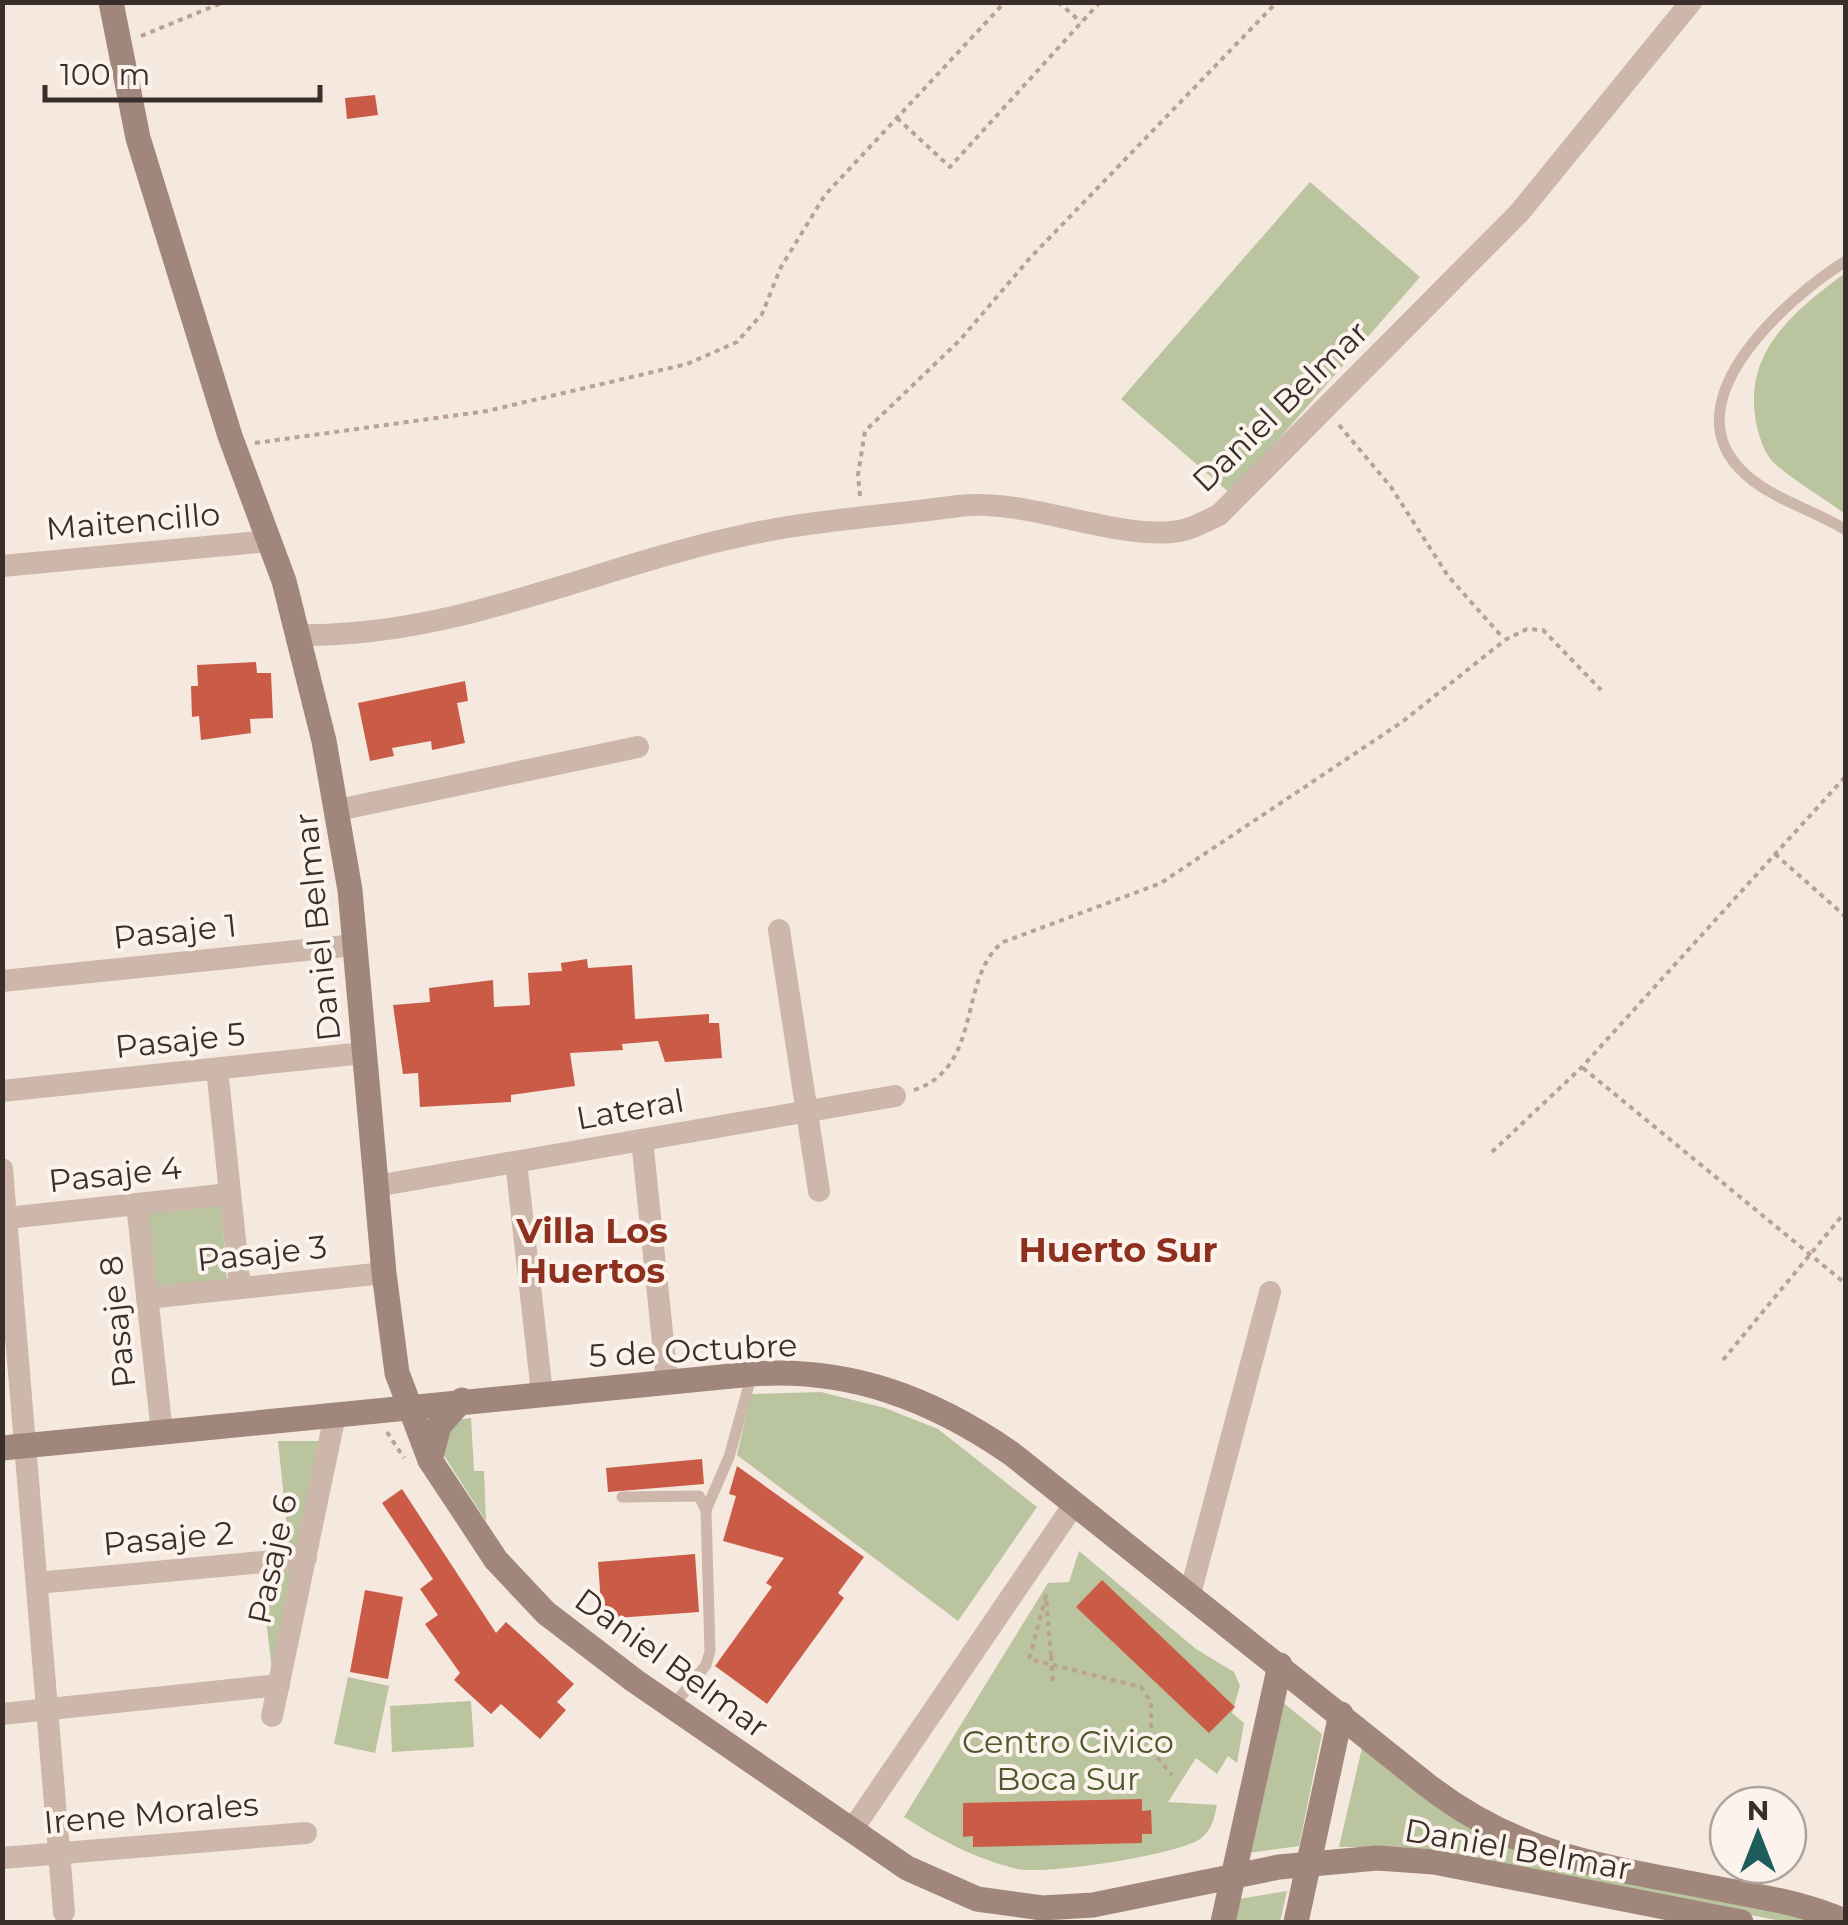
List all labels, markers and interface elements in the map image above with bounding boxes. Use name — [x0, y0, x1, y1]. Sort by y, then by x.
scale bar — [45, 40, 320, 102]
text: 100 m — [60, 56, 150, 93]
street label: Daniel Belmar — [1184, 312, 1376, 500]
street label: Maitencillo — [44, 494, 222, 548]
street label: Daniel Belmar — [286, 811, 348, 1043]
street label: Pasaje 1 — [111, 905, 239, 957]
street label: Pasaje 5 — [113, 1014, 247, 1066]
street label: Lateral — [573, 1080, 687, 1138]
street label: Pasaje 4 — [47, 1148, 183, 1200]
district label: Villa Los Huertos — [515, 1209, 668, 1292]
street label: Pasaje 3 — [195, 1227, 329, 1279]
district label: Huerto Sur — [1019, 1228, 1217, 1271]
street label: Pasaje 8 — [91, 1254, 143, 1390]
street label: 5 de Octubre — [588, 1325, 798, 1375]
street label: Pasaje 6 — [239, 1490, 305, 1628]
street label: Pasaje 2 — [101, 1513, 235, 1563]
street label: Daniel Belmar — [568, 1580, 776, 1746]
park label: Centro Civico Boca Sur — [962, 1722, 1174, 1798]
street label: Irene Morales — [42, 1784, 260, 1842]
north arrow — [1708, 1785, 1808, 1885]
text: N — [1747, 1793, 1769, 1827]
street label: Daniel Belmar — [1402, 1810, 1634, 1888]

